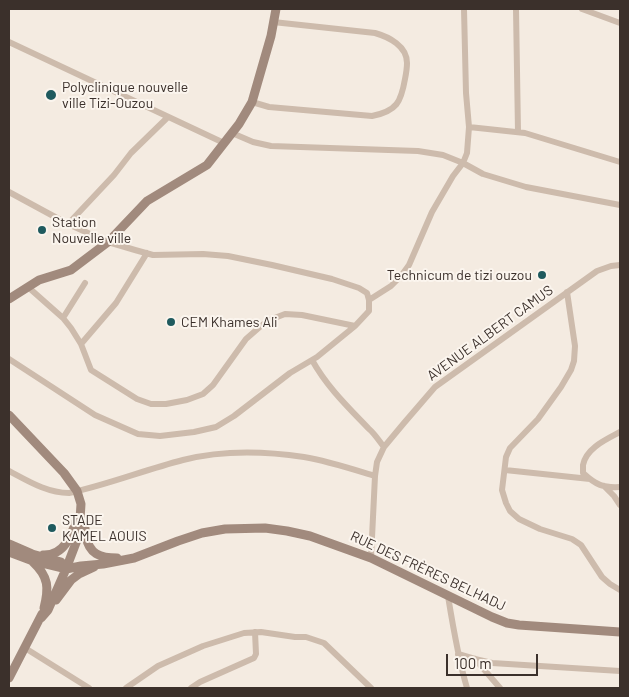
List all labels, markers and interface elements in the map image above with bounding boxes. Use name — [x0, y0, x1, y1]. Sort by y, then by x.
place label: Polyclinique nouvelle ville Tizi-Ouzou — [62, 79, 188, 111]
marker: Polyclinique nouvelle ville Tizi-Ouzou — [44, 88, 58, 102]
place label: Station Nouvelle ville — [52, 214, 131, 246]
marker: Station Nouvelle ville — [36, 224, 48, 236]
place label: Technicum de tizi ouzou — [387, 267, 532, 283]
marker: Technicum de tizi ouzou — [536, 269, 548, 281]
street label: AVENUE ALBERT CAMUS — [424, 282, 556, 384]
place label: CEM Khames Ali — [181, 314, 278, 330]
marker: CEM Khames Ali — [165, 316, 177, 328]
place label: STADE KAMEL AOUIS — [62, 512, 147, 544]
marker: STADE KAMEL AOUIS — [46, 522, 58, 534]
street label: RUE DES FRÈRES BELHADJ — [348, 528, 508, 614]
scale bar — [449, 644, 542, 676]
text: 100 m — [454, 654, 492, 672]

